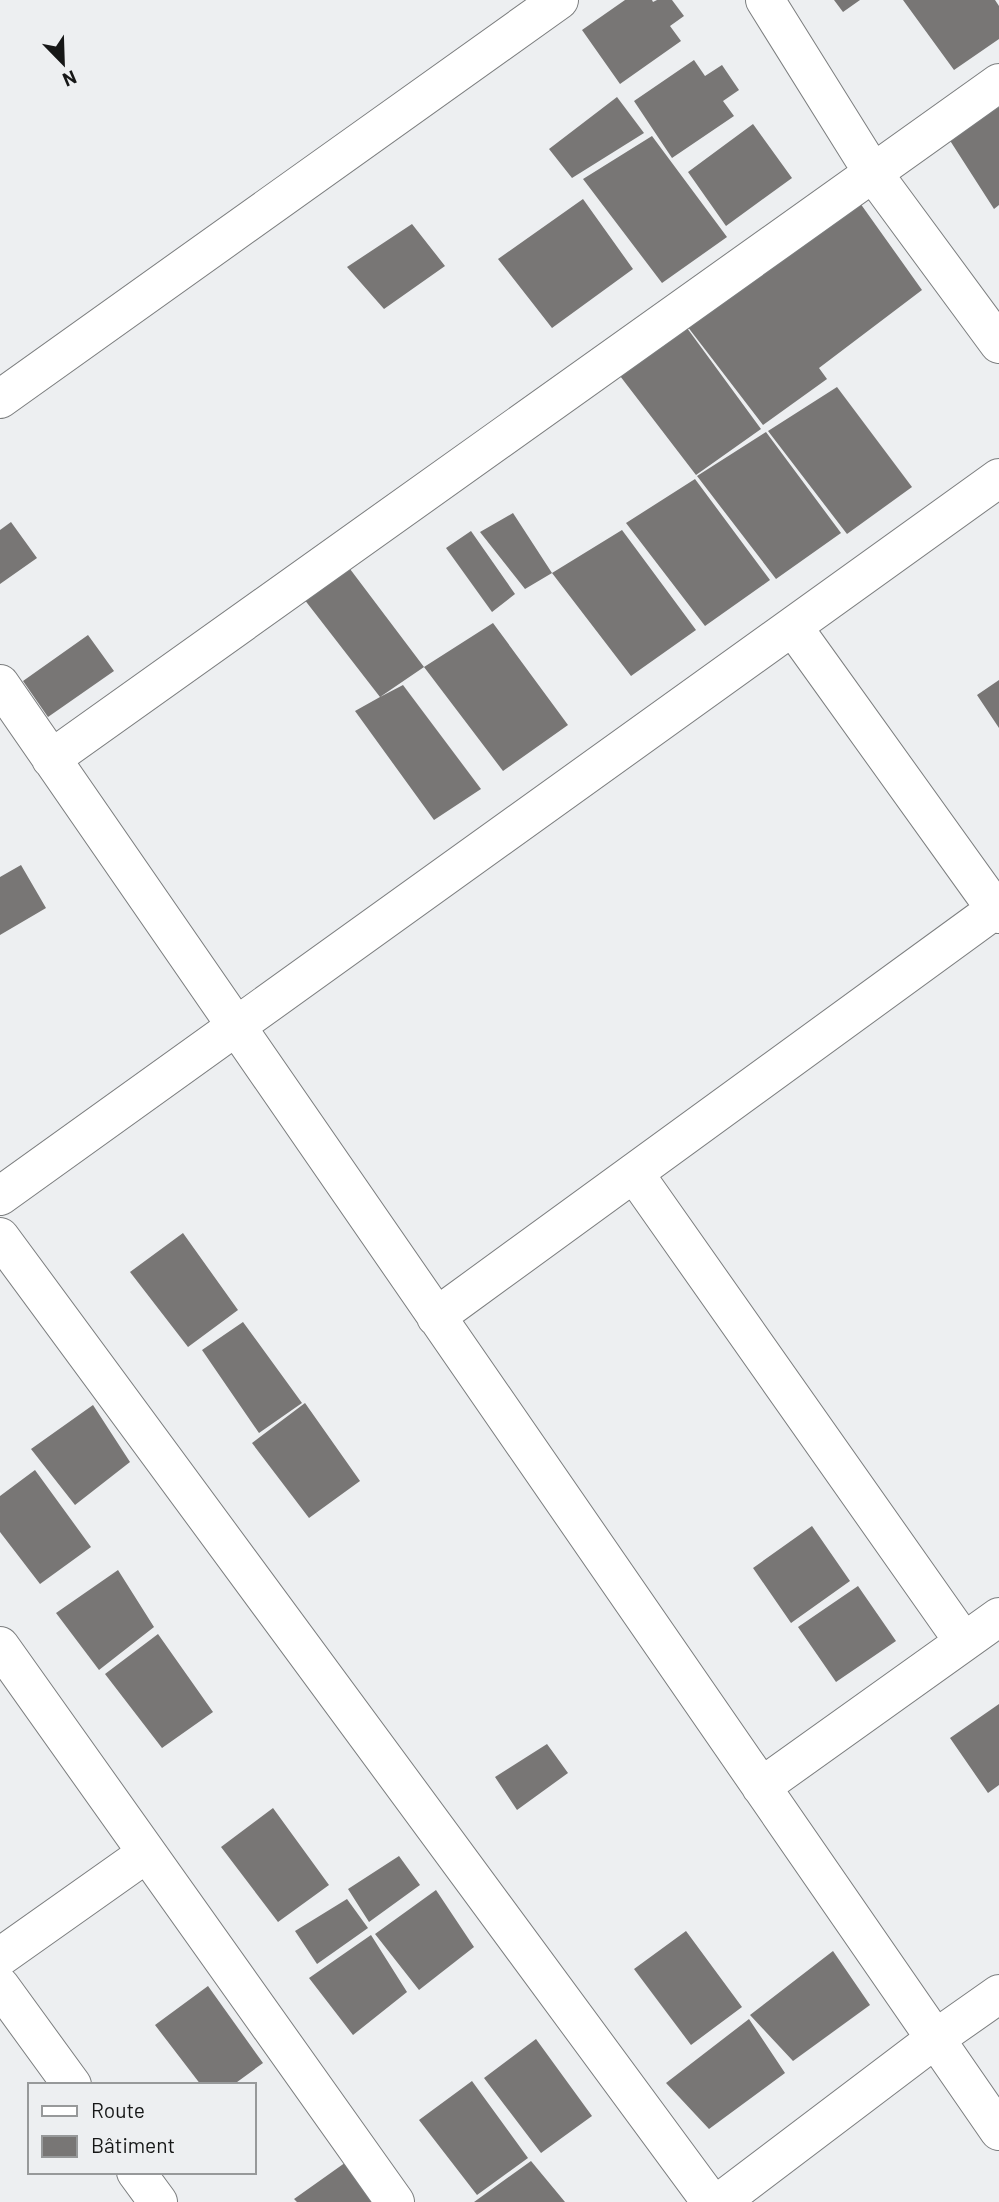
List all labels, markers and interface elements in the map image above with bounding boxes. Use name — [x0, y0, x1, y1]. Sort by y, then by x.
north arrow — [28, 28, 98, 98]
text: N — [60, 66, 80, 92]
legend — [28, 2083, 256, 2174]
text: Route — [91, 2097, 145, 2122]
text: Bâtiment — [91, 2132, 175, 2157]

